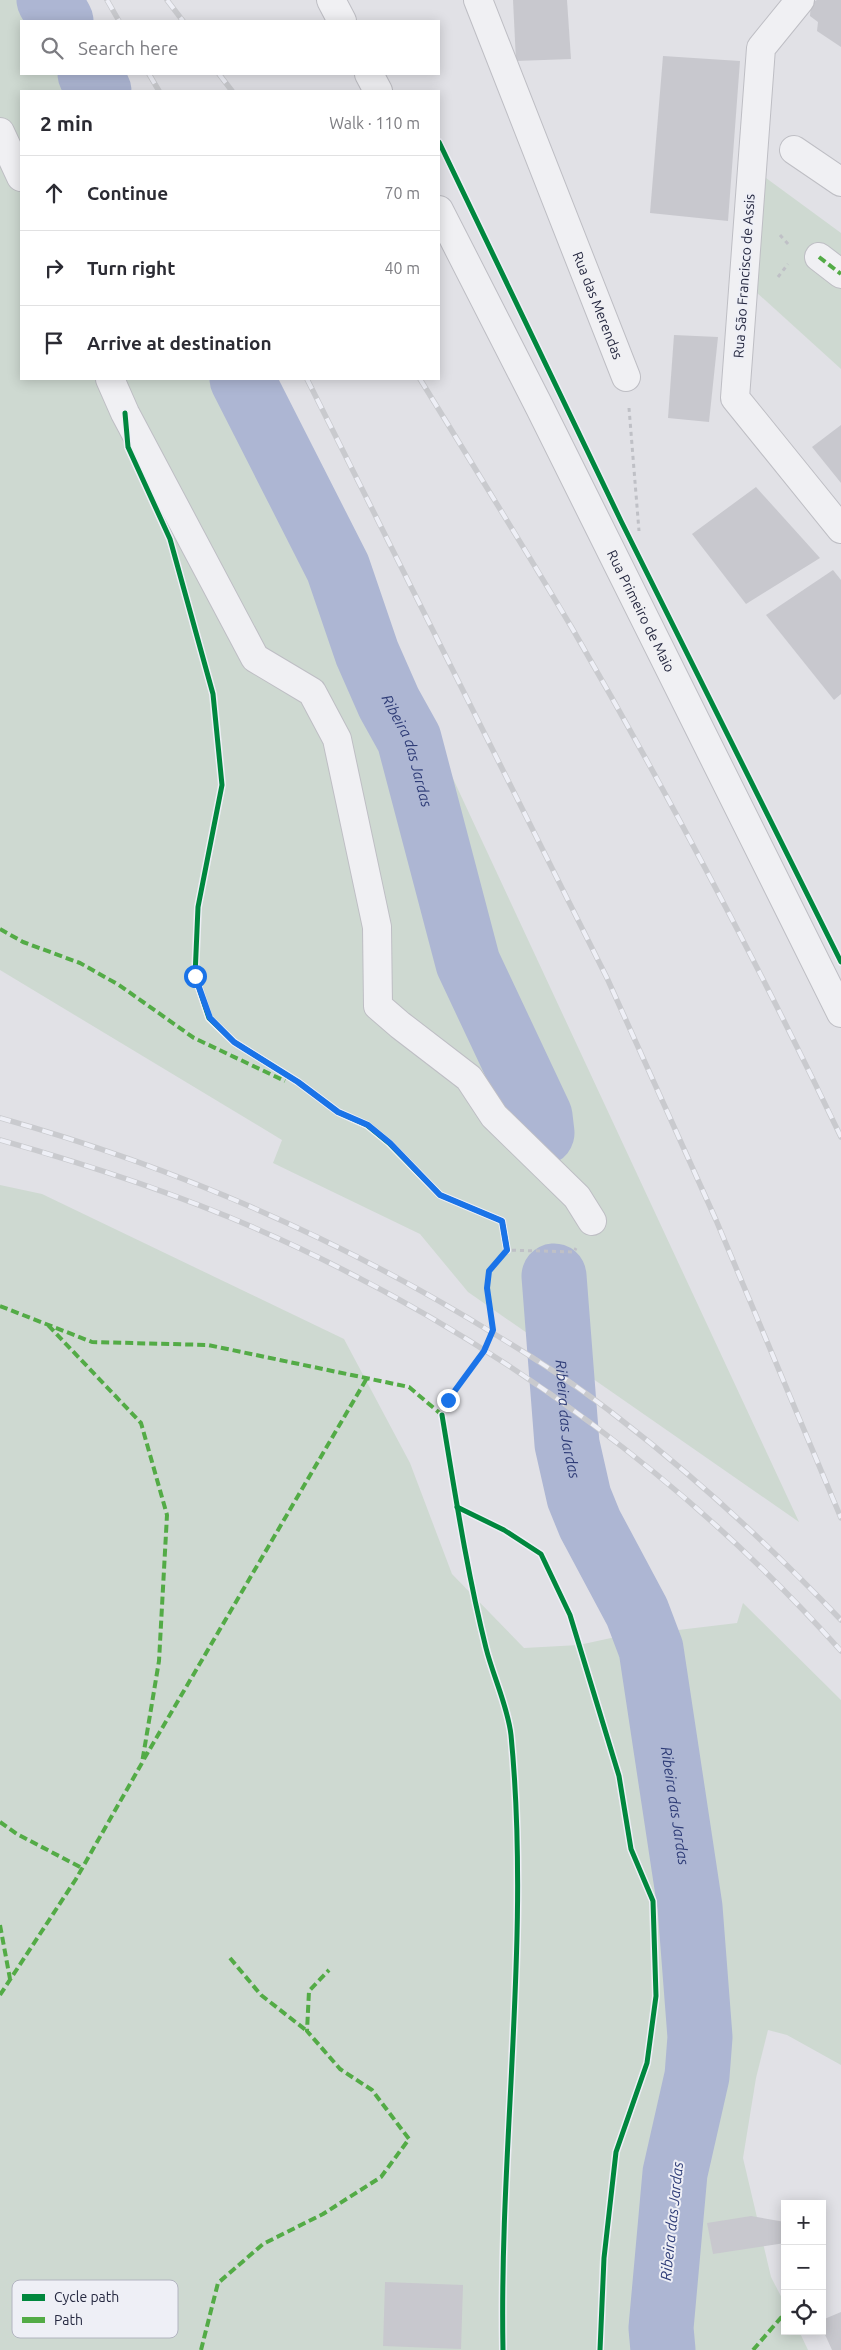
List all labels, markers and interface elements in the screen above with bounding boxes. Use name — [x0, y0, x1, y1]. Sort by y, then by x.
search box — [20, 20, 440, 75]
icon: search — [38, 34, 66, 62]
text: Search here — [78, 37, 178, 59]
text: 2 min — [40, 111, 93, 135]
text: Walk · 110 m — [329, 114, 420, 132]
icon: ahead — [40, 179, 68, 207]
text: Continue — [87, 182, 168, 204]
text: 70 m — [384, 184, 420, 202]
street label: Rua São Francisco de Assis — [730, 193, 758, 359]
street label: Rua das Merendas — [570, 249, 626, 361]
icon: right — [40, 254, 68, 282]
text: Turn right — [87, 257, 175, 279]
text: 40 m — [384, 259, 420, 277]
icon: arrive — [40, 329, 68, 357]
text: Arrive at destination — [87, 332, 272, 354]
street label: Rua Primeiro de Maio — [604, 547, 678, 675]
water label: Ribeira das Jardas — [378, 692, 436, 810]
route start — [184, 965, 207, 988]
water label: Ribeira das Jardas — [553, 1359, 584, 1481]
route end — [437, 1389, 460, 1412]
water label: Ribeira das Jardas — [658, 1745, 693, 1867]
water label: Ribeira das Jardas — [657, 2160, 686, 2281]
map controls — [781, 2200, 826, 2335]
button: + — [781, 2200, 826, 2245]
button: − — [781, 2245, 826, 2290]
legend — [12, 2280, 178, 2338]
text: Cycle path — [54, 2289, 119, 2305]
button: locate — [781, 2290, 826, 2335]
text: Path — [54, 2312, 83, 2328]

